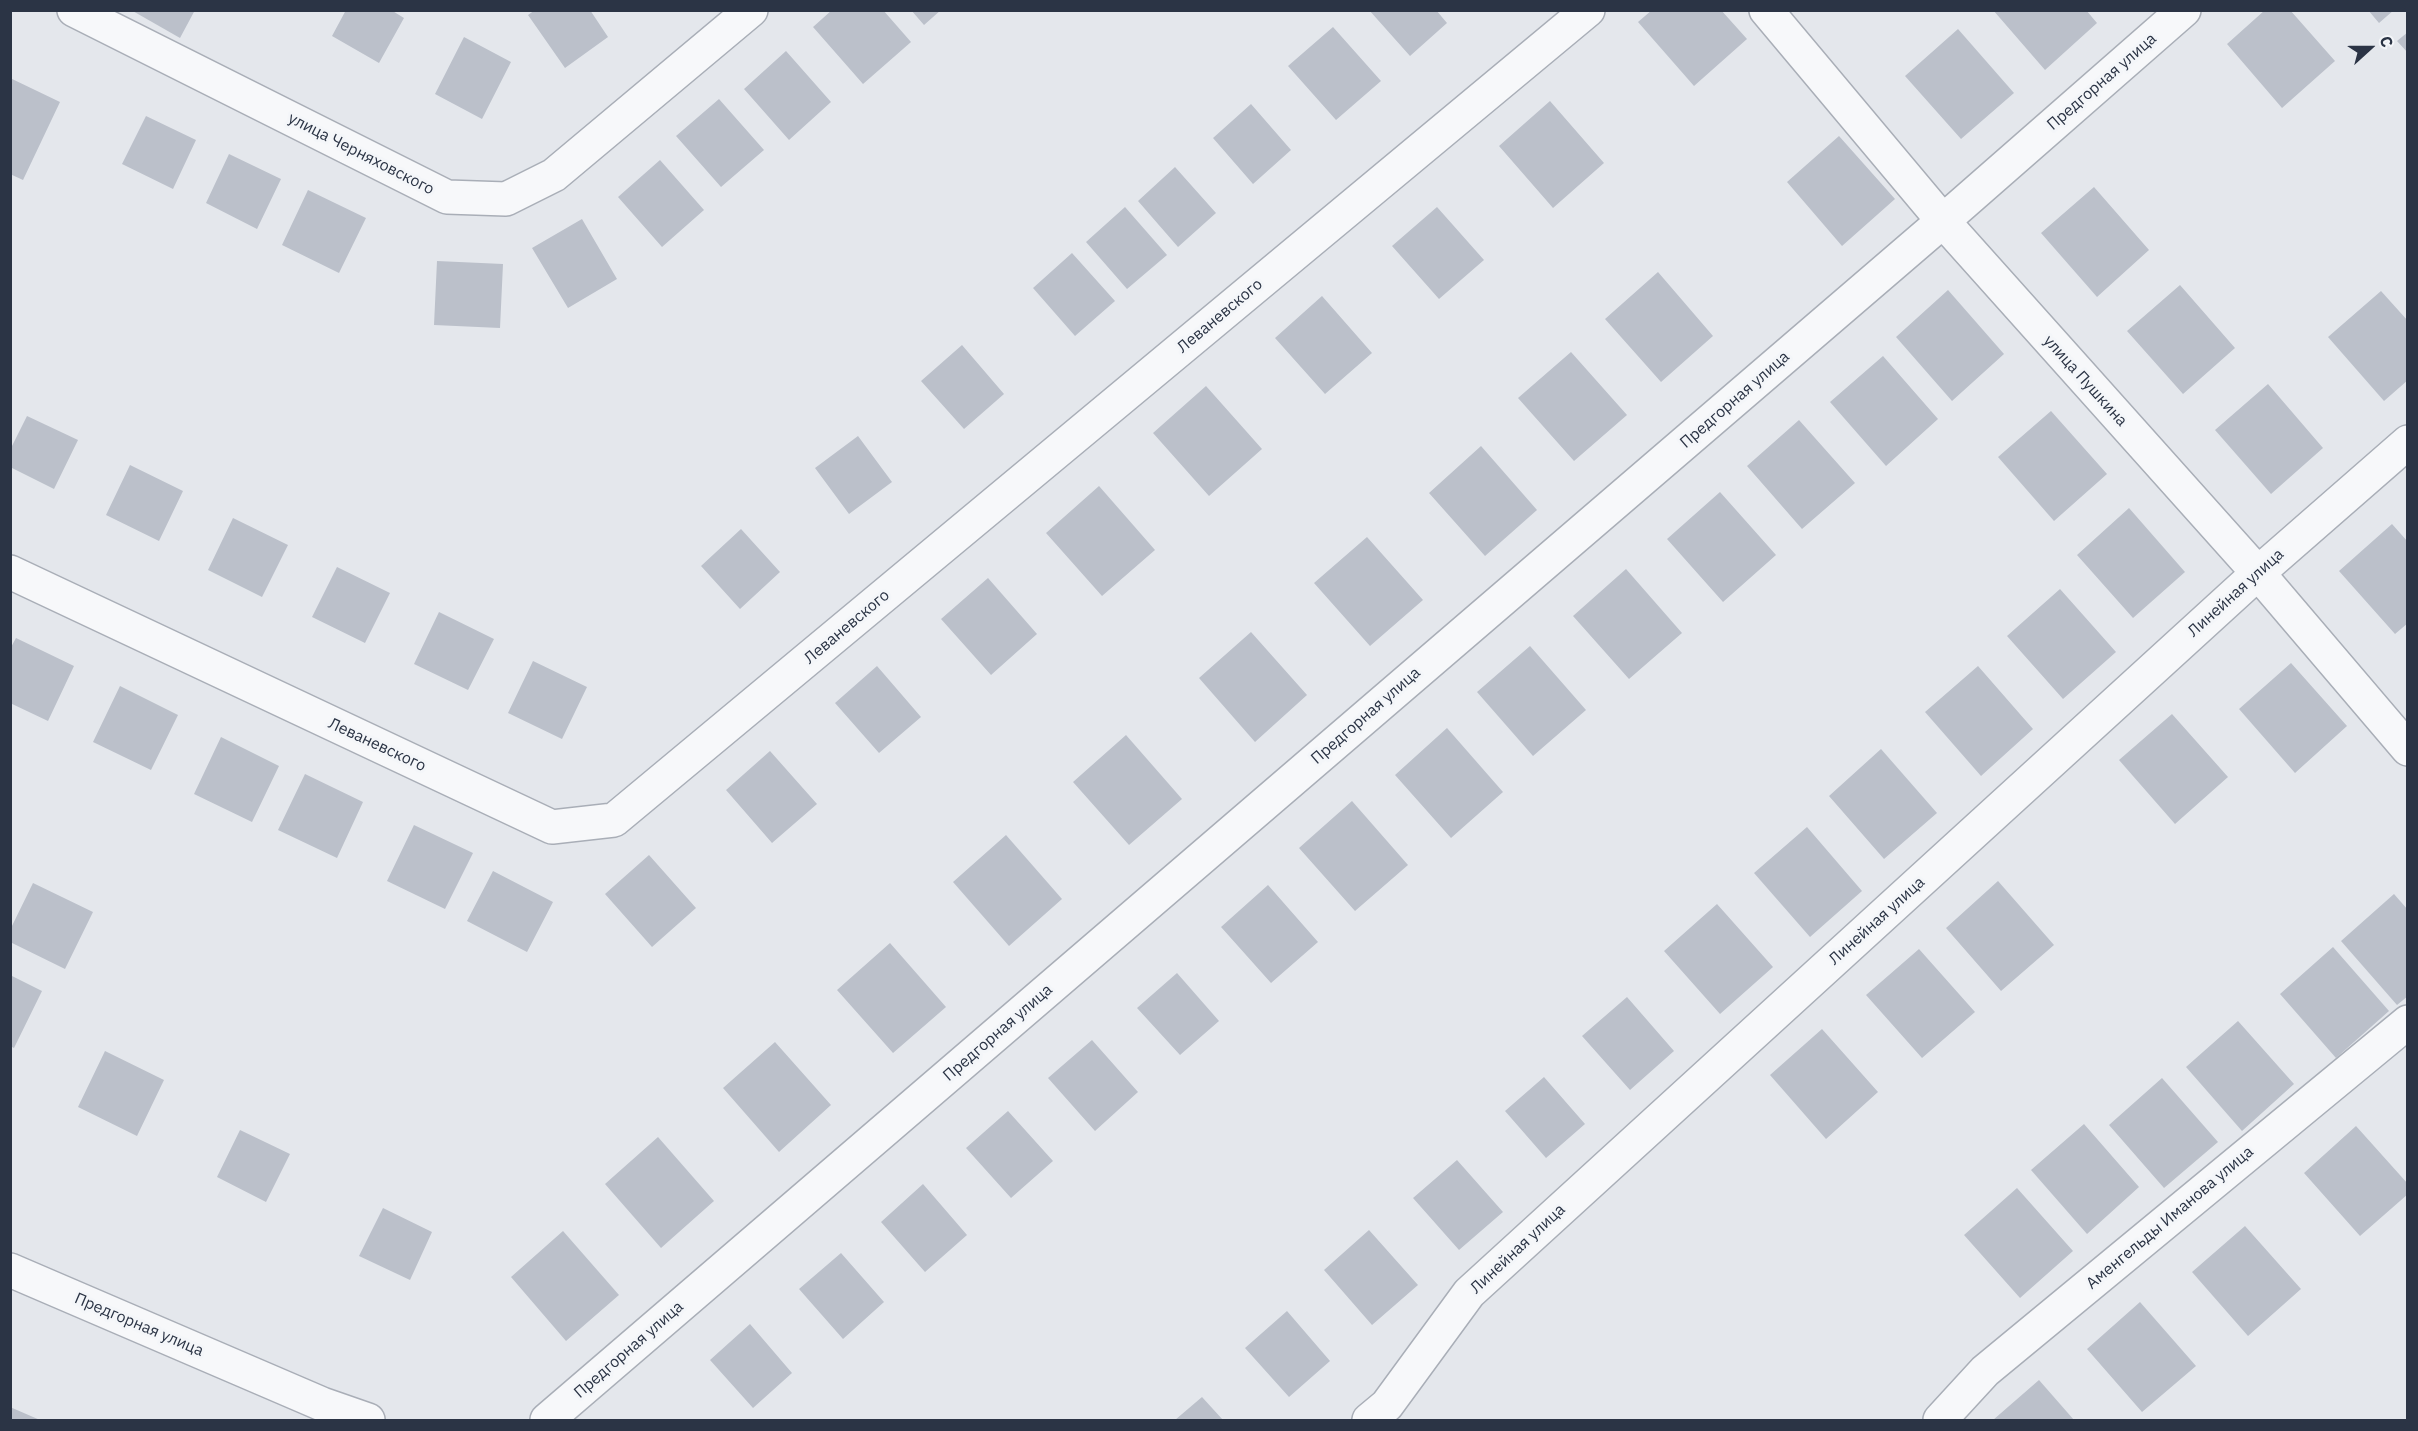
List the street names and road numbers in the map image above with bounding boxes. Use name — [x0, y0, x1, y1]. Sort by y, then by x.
street label: Предгорная улица — [2044, 29, 2160, 135]
street label: улица Черняховского — [285, 109, 437, 199]
street label: Леваневского — [1173, 275, 1267, 357]
street label: улица Пушкина — [2039, 331, 2131, 431]
street label: Предгорная улица — [1677, 347, 1793, 453]
street label: Линейная улица — [2184, 545, 2288, 641]
street label: Леваневского — [800, 586, 894, 668]
street label: Предгорная улица — [1308, 663, 1424, 769]
street label: Леваневского — [325, 714, 429, 776]
street label: Линейная улица — [1825, 873, 1929, 969]
street label: Предгорная улица — [940, 980, 1056, 1086]
street label: Аменгельды Иманова улица — [2083, 1142, 2257, 1294]
street label: Линейная улица — [1467, 1200, 1569, 1298]
street label: Предгорная улица — [72, 1289, 206, 1361]
street label: Предгорная улица — [571, 1297, 687, 1403]

